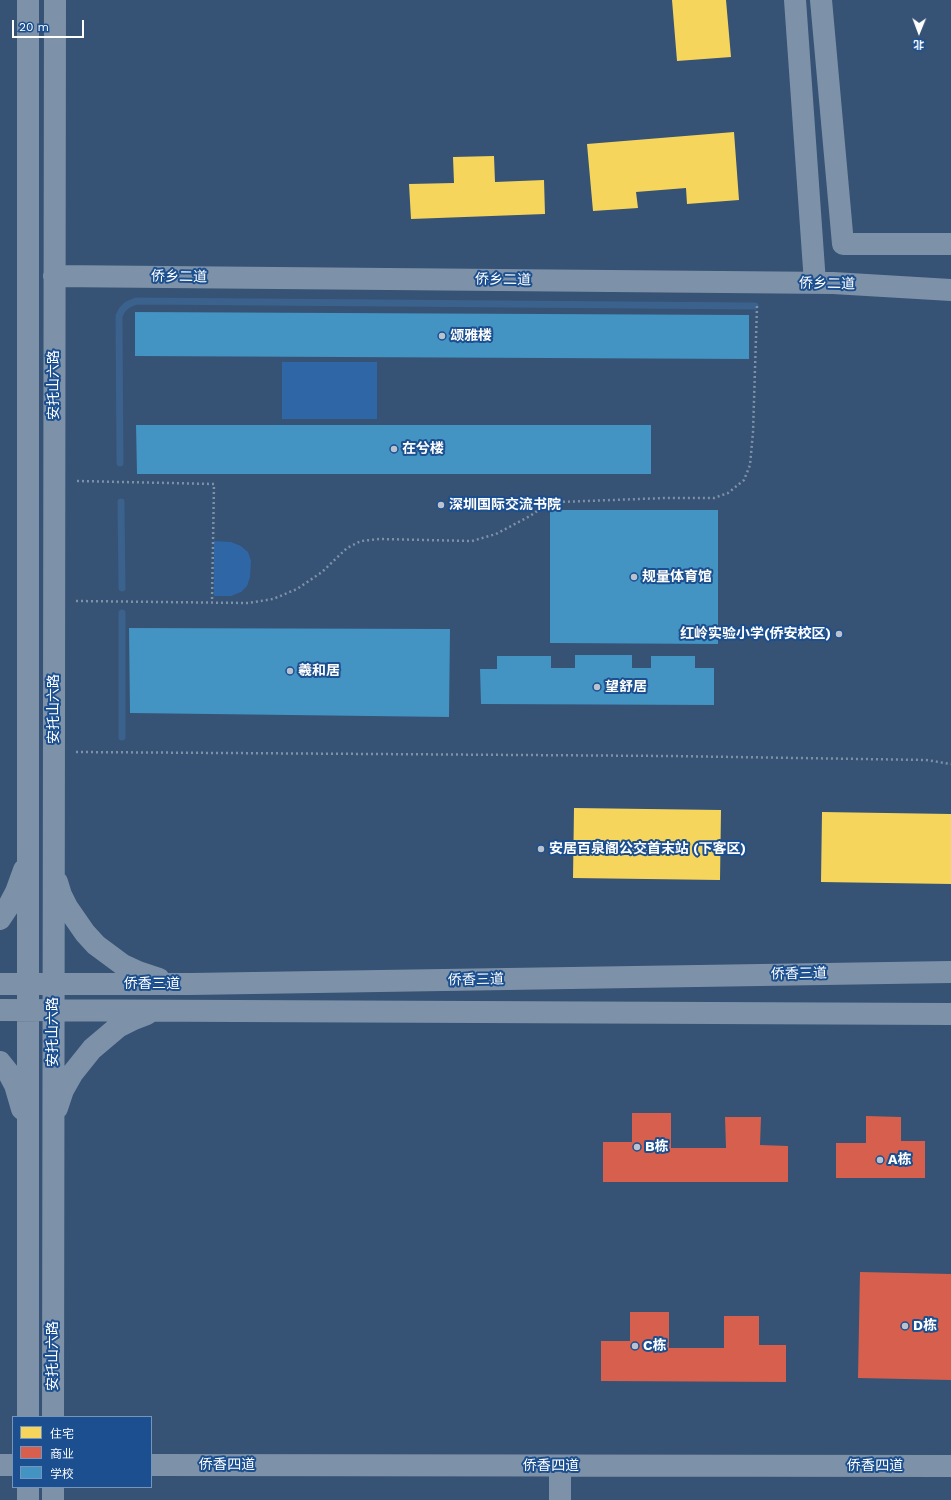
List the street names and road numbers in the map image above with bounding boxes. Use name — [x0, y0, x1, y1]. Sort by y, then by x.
street label: 侨乡二道 — [151, 268, 207, 286]
street label: 侨乡二道 — [475, 271, 531, 289]
street label: 侨乡二道 — [799, 275, 855, 293]
street label: 安托山六路 — [46, 350, 62, 420]
street label: 安托山六路 — [46, 674, 62, 744]
street label: 侨香三道 — [771, 965, 827, 983]
street label: 侨香三道 — [448, 971, 504, 989]
street label: 侨香三道 — [124, 976, 180, 992]
street label: 安托山六路 — [45, 997, 61, 1067]
street label: 安托山六路 — [45, 1321, 61, 1391]
street label: 侨香四道 — [199, 1457, 255, 1473]
street label: 侨香四道 — [523, 1458, 579, 1474]
street label: 侨香四道 — [847, 1458, 903, 1474]

